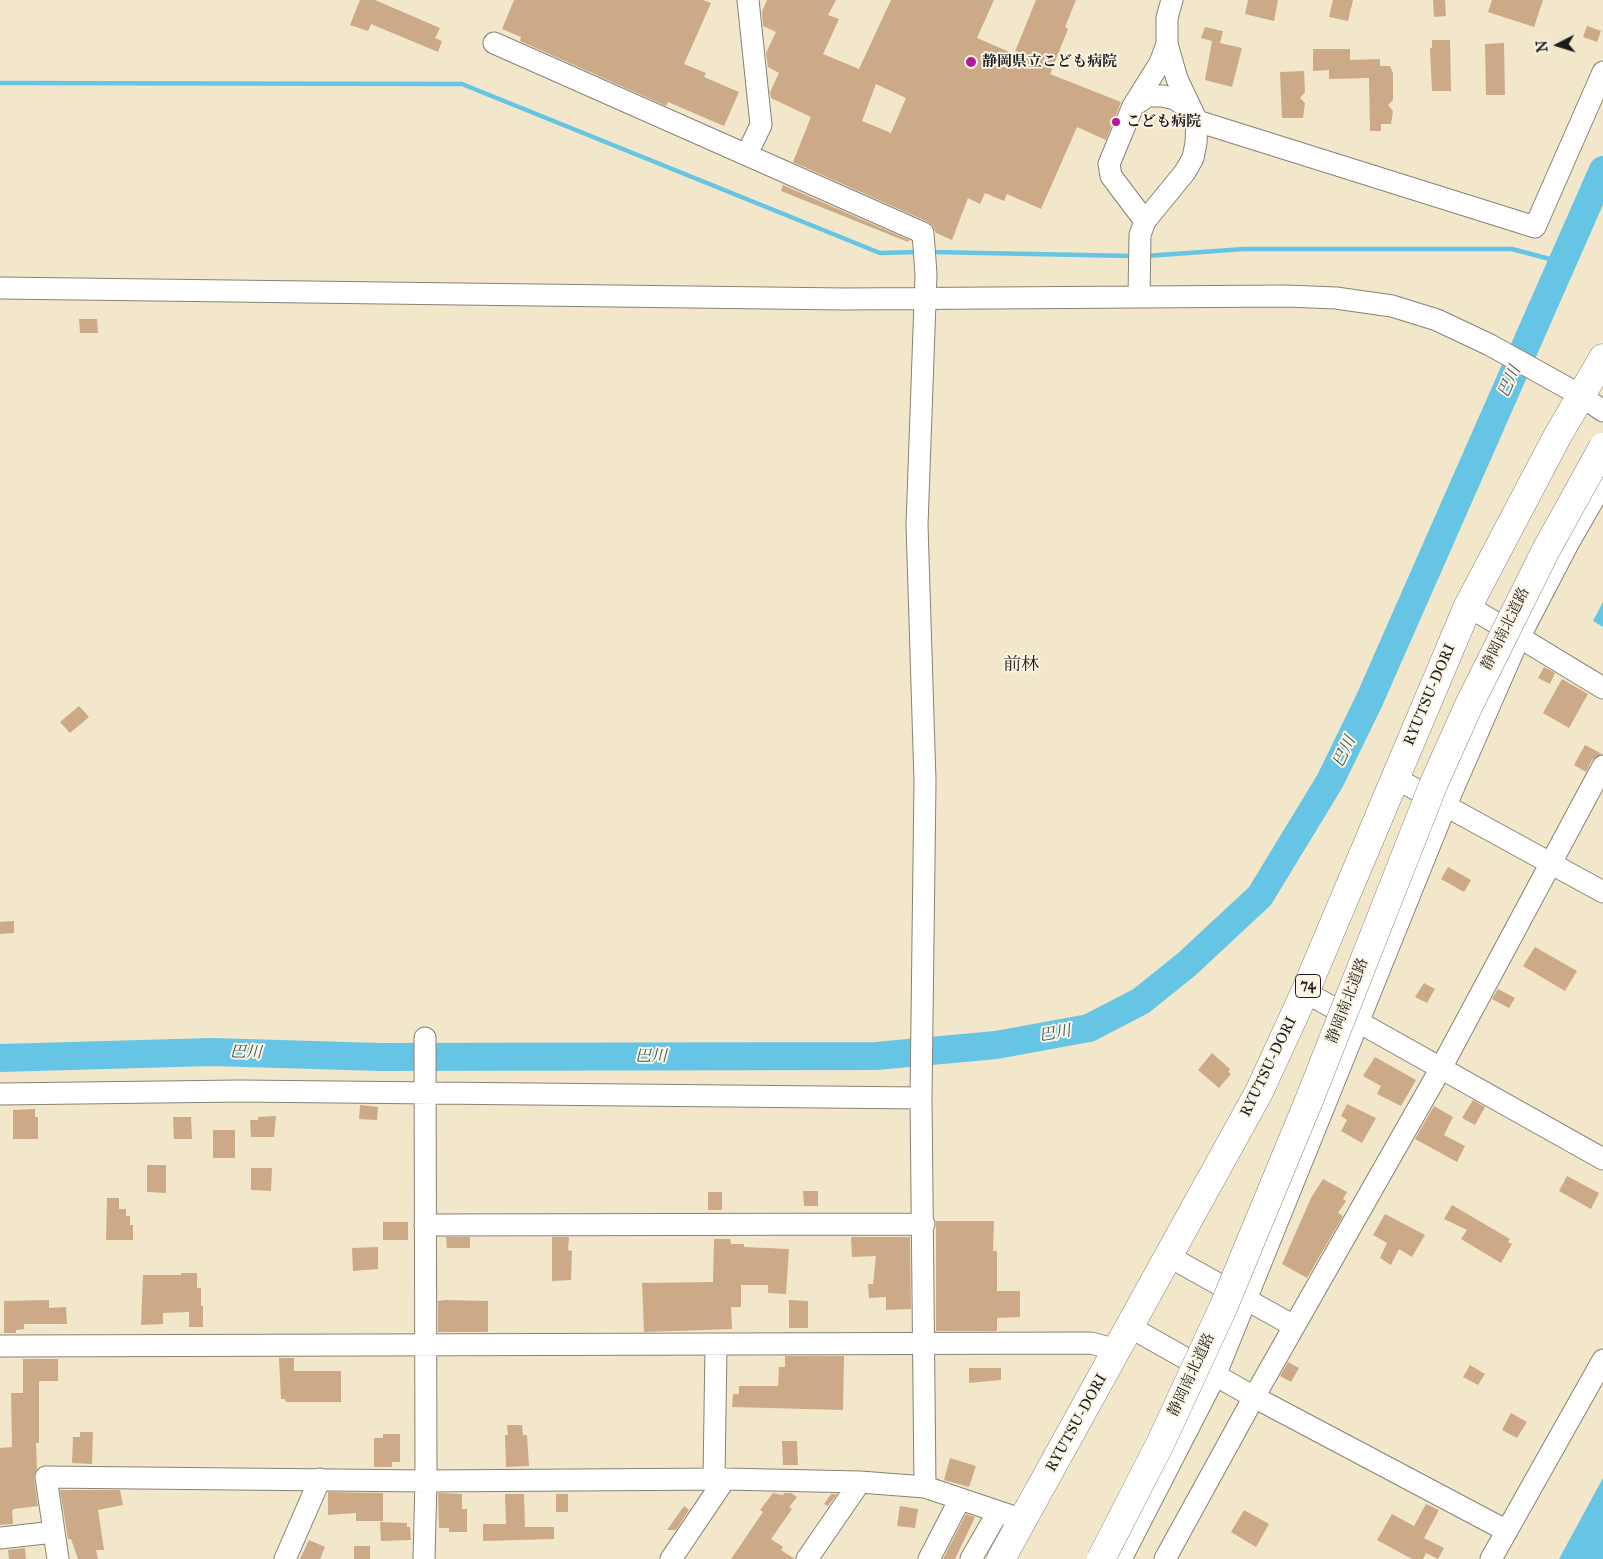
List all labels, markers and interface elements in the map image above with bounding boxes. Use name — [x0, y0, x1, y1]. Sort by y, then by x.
north arrow — [1533, 20, 1583, 70]
text: N — [1534, 40, 1552, 53]
place label: 静岡県立こども病院 — [982, 53, 1117, 71]
marker: 静岡県立こども病院 — [964, 55, 978, 69]
place label: こども病院 — [1126, 113, 1201, 131]
marker: こども病院 — [1110, 116, 1122, 128]
water label: 巴川 — [1495, 363, 1525, 401]
street label: 静岡南北道路 — [1478, 585, 1534, 673]
street label: RYUTSU-DORI — [1400, 641, 1460, 749]
district label: 前林 — [1003, 655, 1039, 677]
water label: 巴川 — [1329, 733, 1361, 771]
street label: 静岡南北道路 — [1323, 956, 1373, 1046]
road number: 74 — [1296, 974, 1320, 998]
street label: RYUTSU-DORI — [1237, 1014, 1301, 1120]
water label: 巴川 — [1038, 1022, 1072, 1046]
water label: 巴川 — [230, 1043, 262, 1063]
water label: 巴川 — [635, 1047, 667, 1067]
street label: 静岡南北道路 — [1165, 1330, 1219, 1420]
street label: RYUTSU-DORI — [1043, 1371, 1111, 1475]

